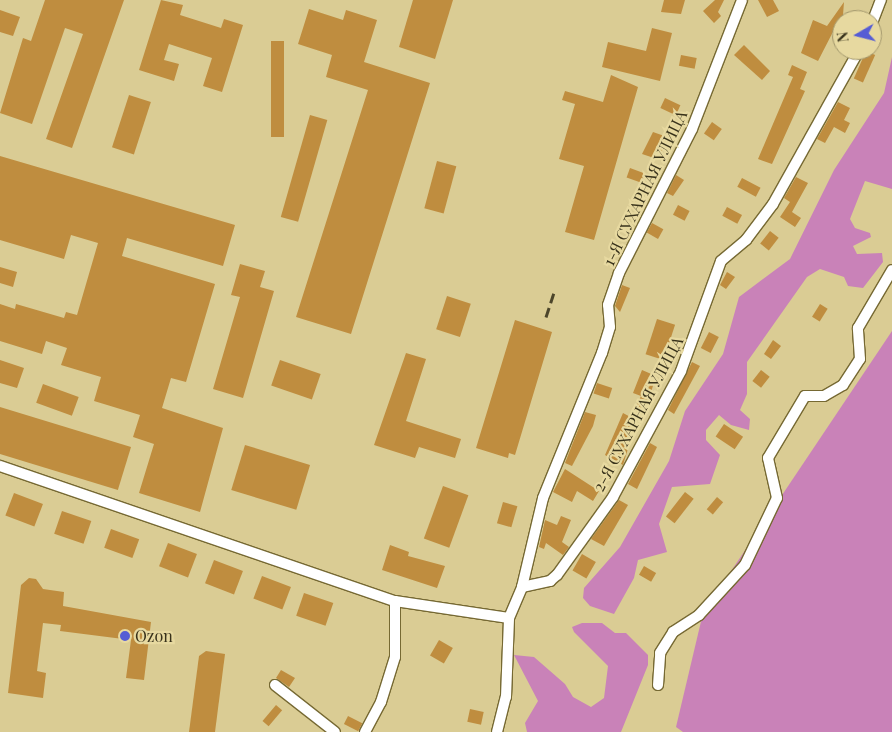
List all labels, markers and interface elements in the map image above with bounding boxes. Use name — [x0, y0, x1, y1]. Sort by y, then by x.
north arrow — [832, 10, 882, 60]
text: N — [833, 31, 853, 43]
street label: 1-Я СУХАРНАЯ УЛИЦА — [599, 107, 691, 269]
street label: 2-Я СУХАРНАЯ УЛИЦА — [589, 333, 687, 495]
place label: Ozon — [135, 626, 173, 646]
marker: Ozon — [119, 630, 131, 642]

